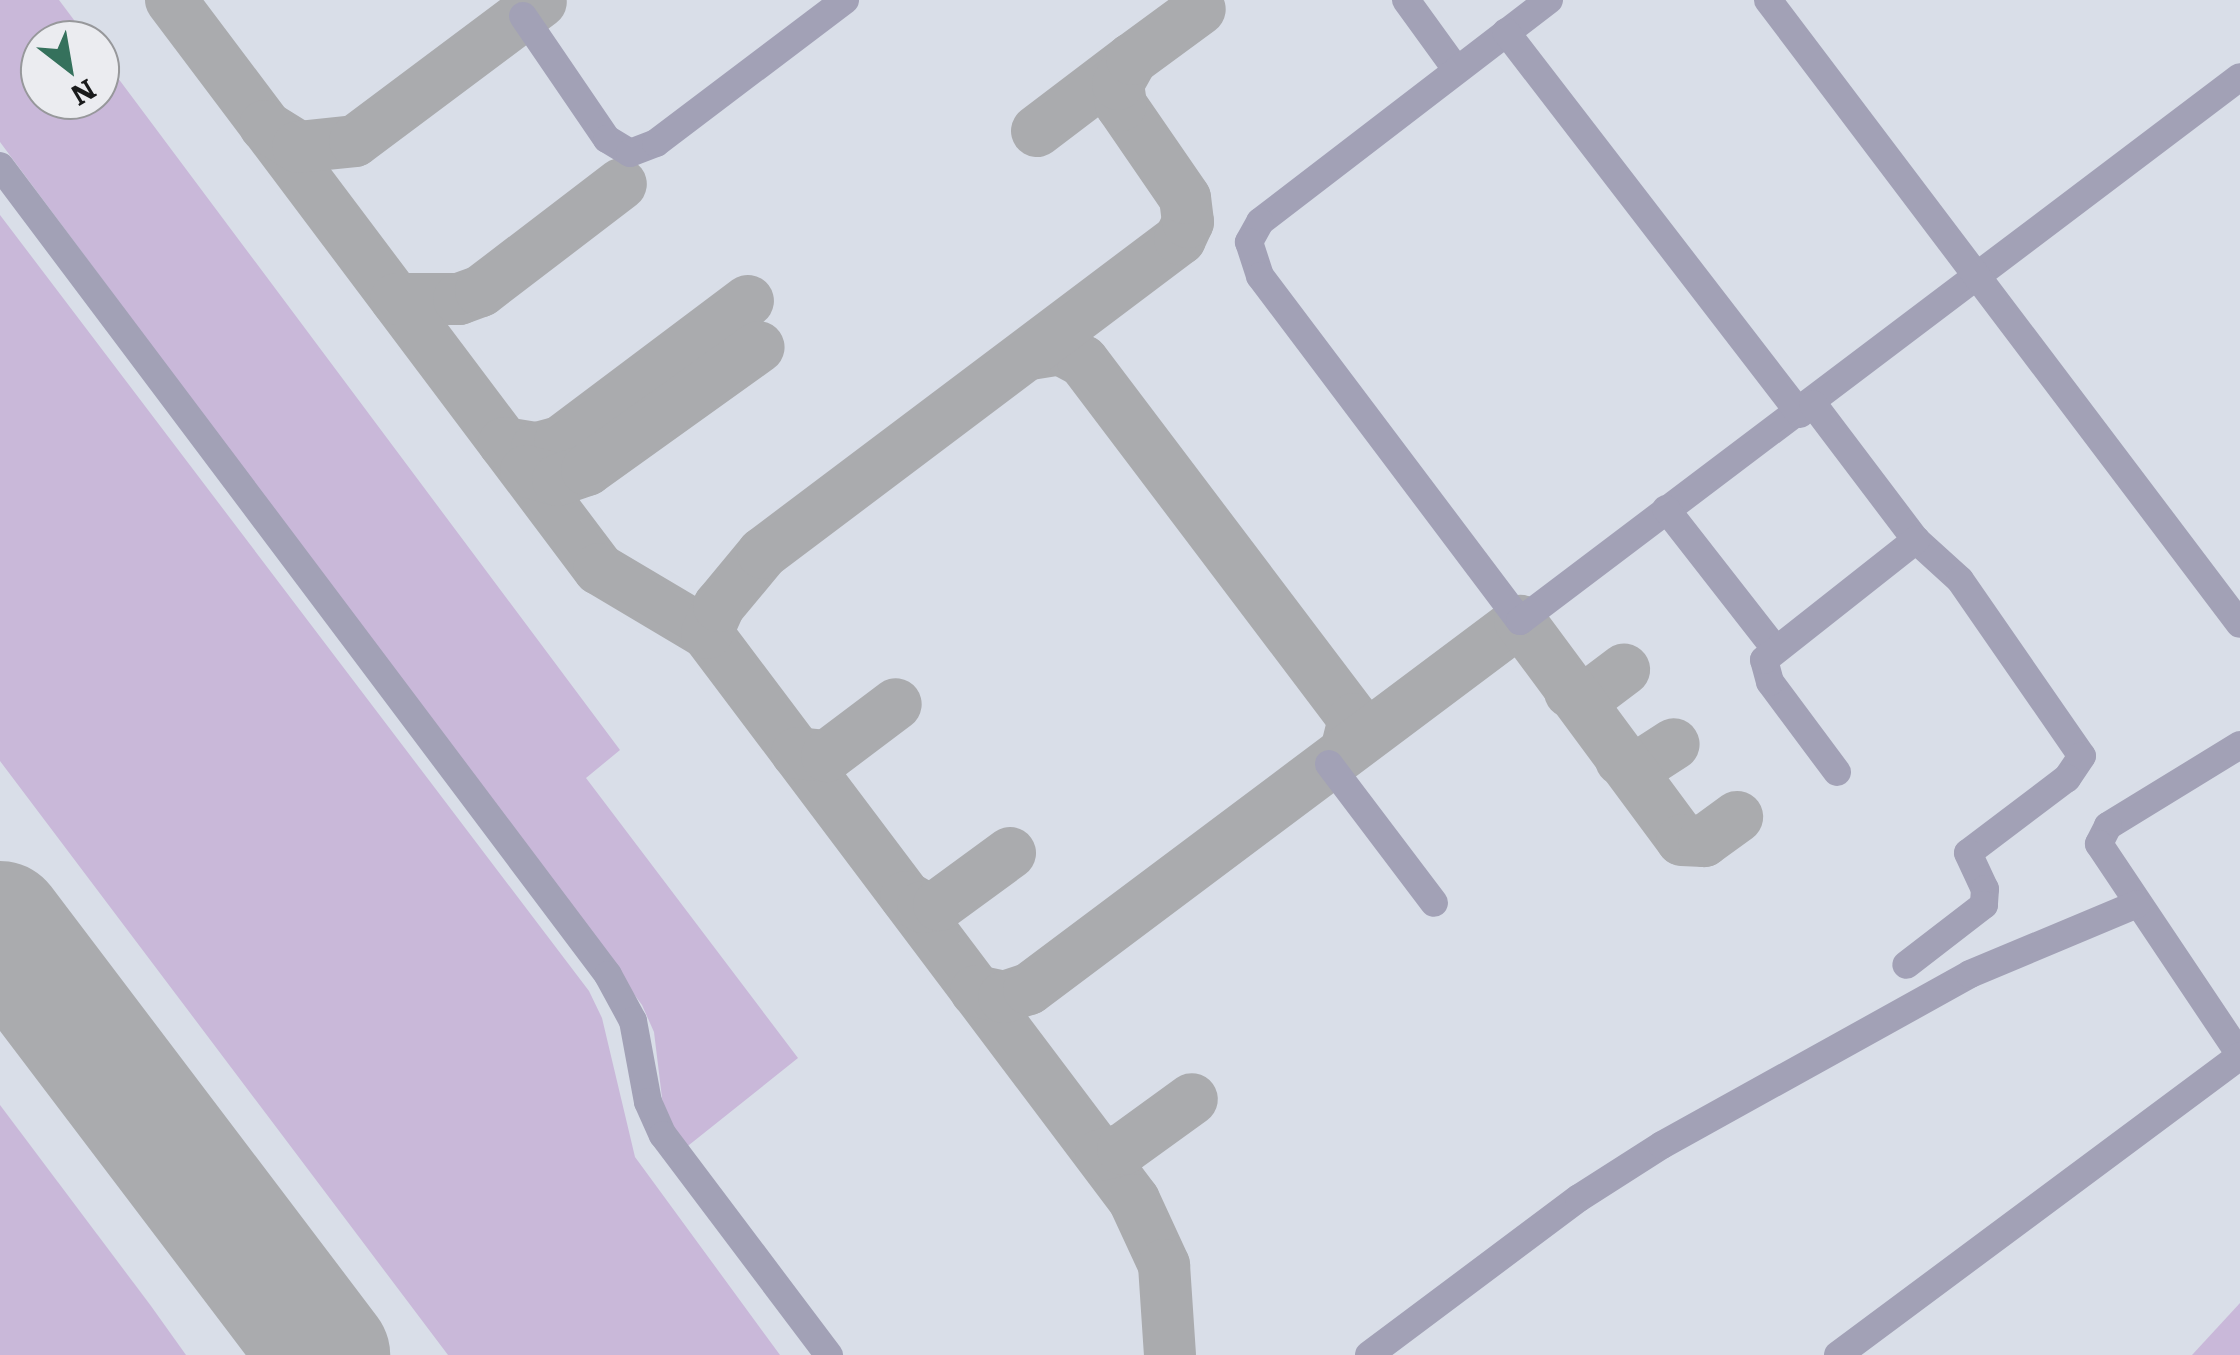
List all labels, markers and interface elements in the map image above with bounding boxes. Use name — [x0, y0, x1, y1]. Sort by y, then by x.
north arrow — [20, 20, 120, 120]
text: N — [64, 70, 105, 118]

